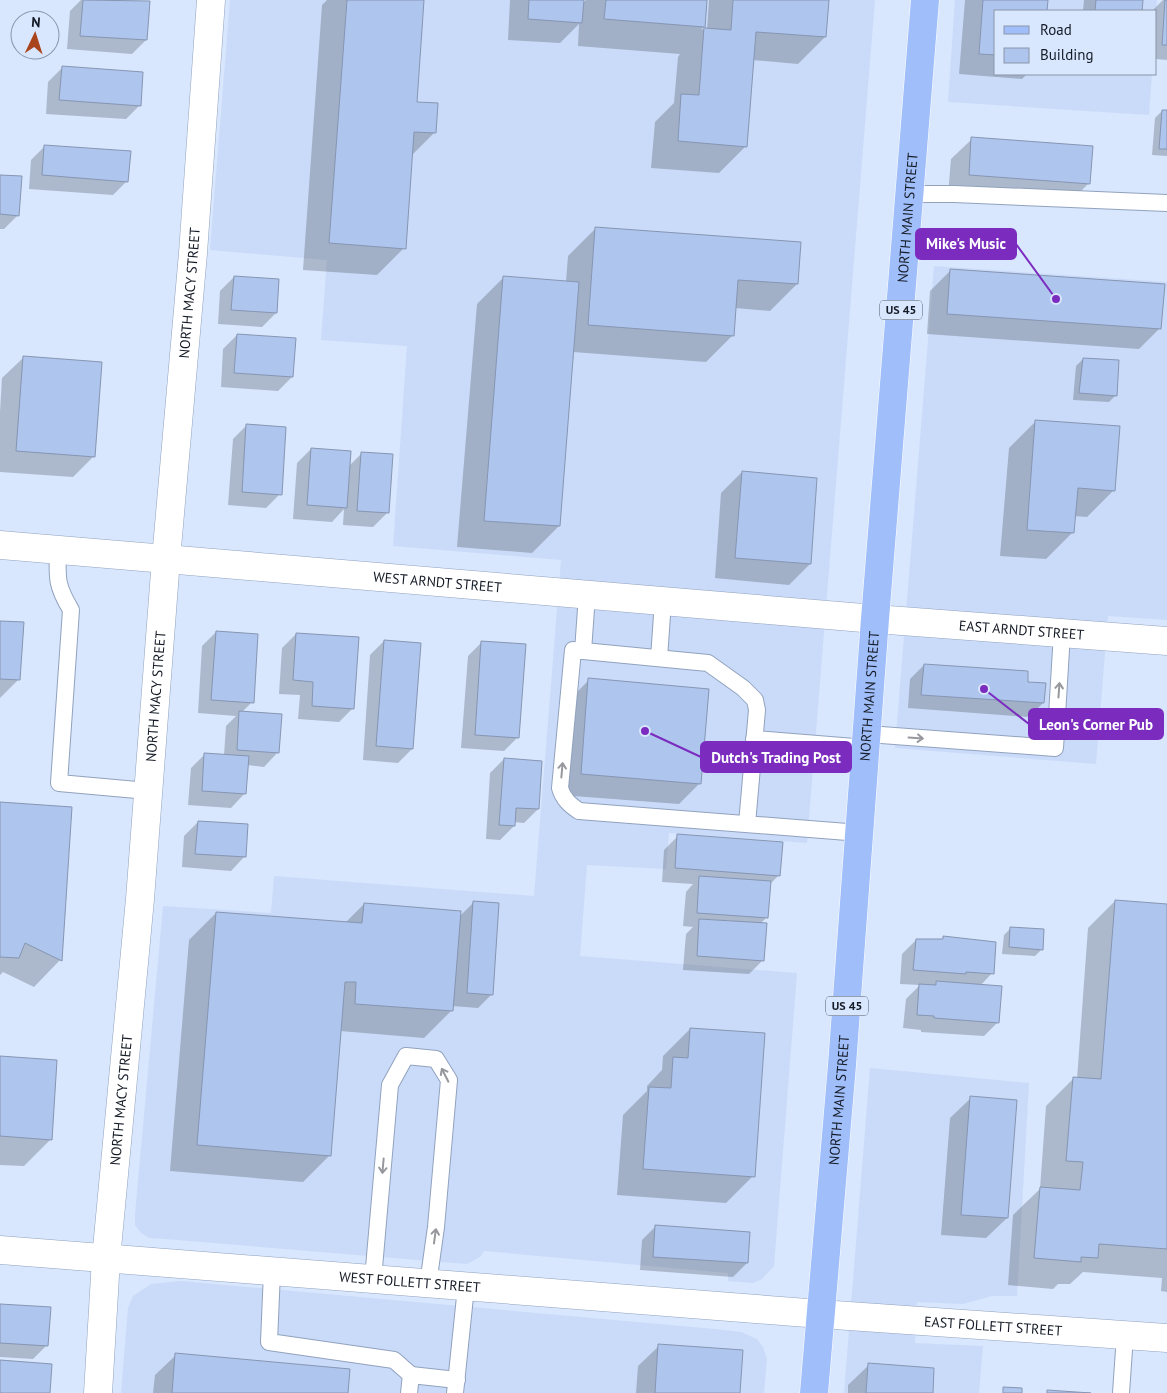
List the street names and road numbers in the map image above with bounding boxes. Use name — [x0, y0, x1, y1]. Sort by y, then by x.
street label: NORTH MAIN STREET — [893, 152, 922, 283]
street label: NORTH MACY STREET — [175, 226, 204, 359]
road number: US 45 — [880, 300, 922, 320]
street label: WEST ARNDT STREET — [372, 568, 503, 596]
street label: EAST ARNDT STREET — [958, 616, 1085, 644]
street label: NORTH MACY STREET — [142, 630, 169, 763]
street label: NORTH MAIN STREET — [856, 630, 883, 762]
road number: US 45 — [826, 996, 868, 1016]
street label: NORTH MACY STREET — [106, 1033, 136, 1166]
street label: NORTH MAIN STREET — [824, 1034, 853, 1166]
street label: WEST FOLLETT STREET — [338, 1267, 481, 1296]
street label: EAST FOLLETT STREET — [923, 1312, 1063, 1340]

